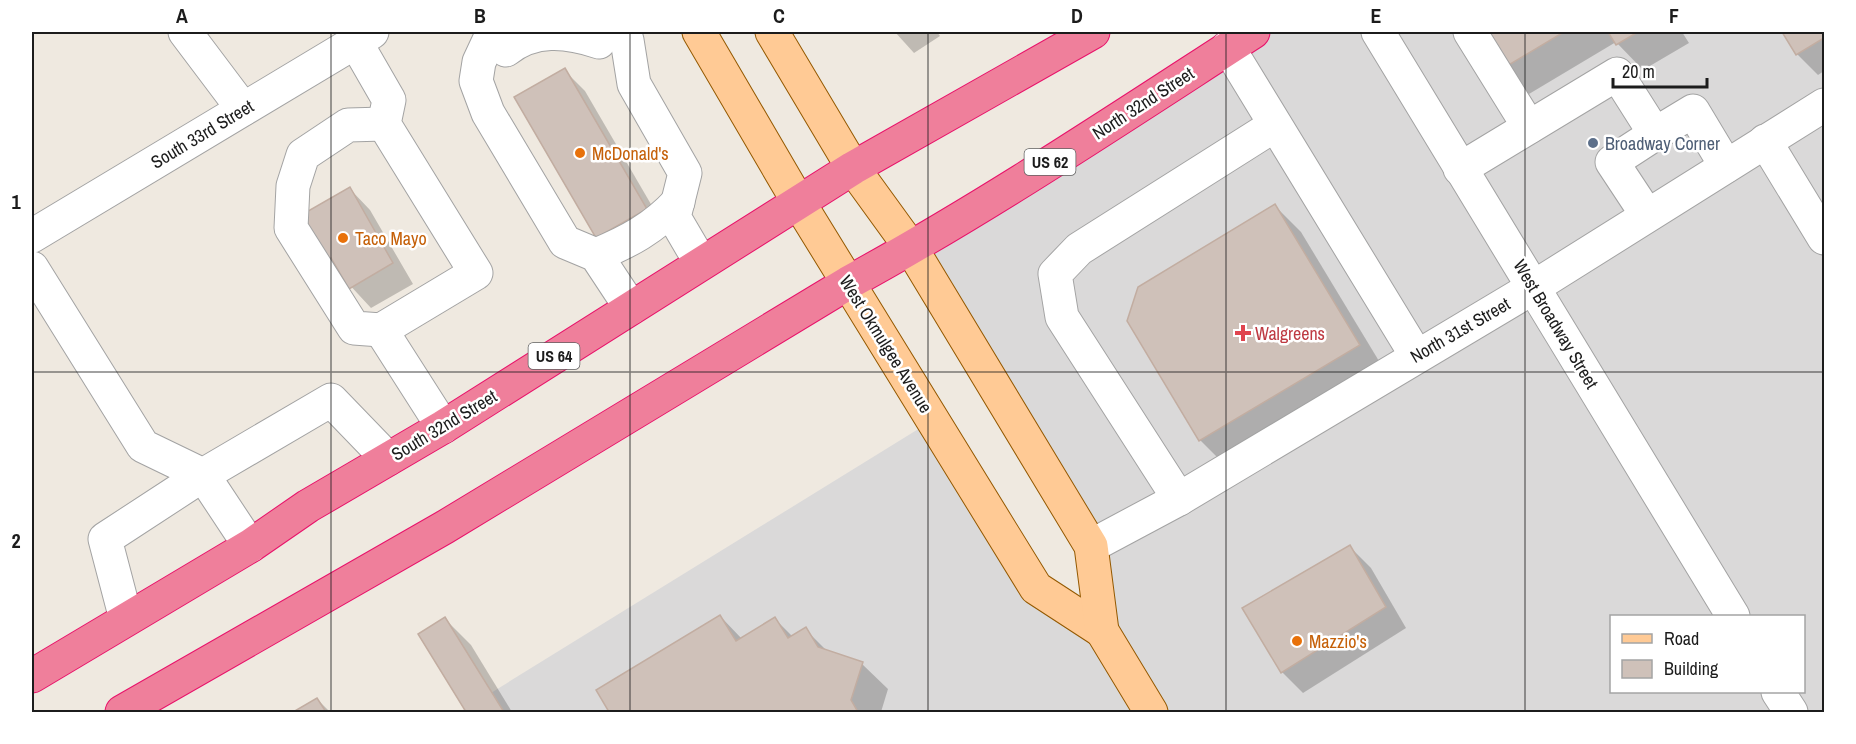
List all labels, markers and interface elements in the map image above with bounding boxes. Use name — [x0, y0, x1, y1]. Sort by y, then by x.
text: A — [176, 2, 188, 29]
text: B — [474, 2, 486, 29]
text: C — [773, 2, 785, 29]
text: D — [1071, 2, 1083, 29]
text: E — [1371, 2, 1382, 29]
text: F — [1669, 2, 1679, 29]
scale bar — [1613, 51, 1708, 89]
text: 20 m — [1622, 59, 1655, 84]
street label: North 32nd Street — [1087, 61, 1199, 145]
street label: South 33rd Street — [146, 93, 258, 175]
place label: Broadway Corner — [1605, 131, 1720, 156]
marker: Broadway Corner — [1586, 136, 1600, 150]
place label: McDonald's — [592, 141, 669, 166]
marker: McDonald's — [573, 146, 587, 160]
road number: US 62 — [1024, 149, 1076, 175]
text: 1 — [11, 188, 21, 215]
place label: Taco Mayo — [355, 226, 427, 251]
marker: Taco Mayo — [336, 231, 350, 245]
street label: West Broadway Street — [1508, 255, 1604, 393]
street label: West Okmulgee Avenue — [834, 270, 938, 418]
street label: North 31st Street — [1405, 291, 1515, 369]
place label: Walgreens — [1255, 321, 1325, 346]
marker: Walgreens — [1236, 326, 1250, 340]
road number: US 64 — [528, 343, 580, 369]
street label: South 32nd Street — [387, 384, 501, 466]
text: 2 — [11, 527, 21, 554]
legend — [1610, 615, 1805, 693]
text: Road — [1664, 626, 1699, 651]
place label: Mazzio's — [1309, 629, 1367, 654]
marker: Mazzio's — [1290, 634, 1304, 648]
text: Building — [1664, 656, 1719, 681]

